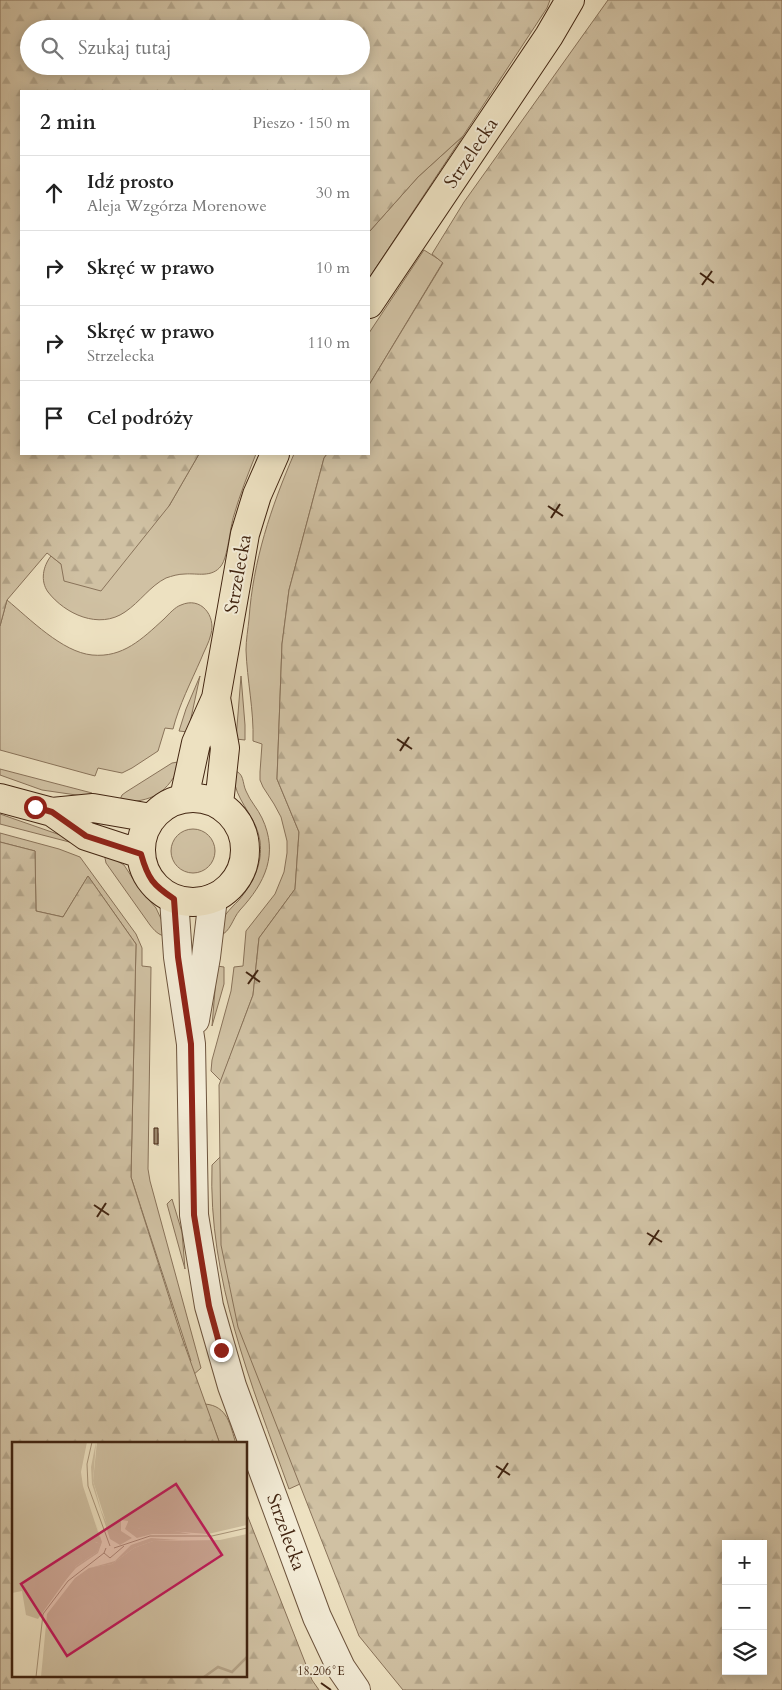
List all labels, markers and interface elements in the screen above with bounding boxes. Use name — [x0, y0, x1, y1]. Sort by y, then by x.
search box — [20, 20, 370, 75]
icon: search — [38, 34, 66, 62]
text: Szukaj tutaj — [78, 35, 171, 61]
text: 2 min — [40, 108, 96, 137]
text: Pieszo · 150 m — [253, 112, 350, 134]
street label: Strzelecka — [438, 113, 504, 193]
text: Idź prosto — [87, 169, 174, 195]
icon: ahead — [40, 179, 68, 207]
text: 30 m — [316, 182, 350, 204]
text: Aleja Wzgórza Morenowe — [87, 195, 267, 217]
icon: right — [40, 254, 68, 282]
text: Skręć w prawo — [87, 255, 214, 281]
text: 10 m — [316, 257, 350, 279]
text: Skręć w prawo — [87, 319, 214, 345]
icon: right — [40, 329, 68, 357]
text: 110 m — [308, 332, 350, 354]
text: Strzelecka — [87, 345, 154, 367]
icon: arrive — [40, 404, 68, 432]
text: Cel podróży — [87, 405, 193, 431]
street label: Strzelecka — [218, 532, 258, 616]
route start — [24, 796, 47, 819]
route end — [210, 1339, 233, 1362]
inset map — [12, 1442, 248, 1678]
street label: Strzelecka — [260, 1490, 312, 1574]
map controls — [722, 1540, 767, 1675]
button: + — [722, 1540, 767, 1585]
button: − — [722, 1585, 767, 1630]
button: layers — [722, 1630, 767, 1675]
text: 18.206°E — [297, 1663, 345, 1679]

